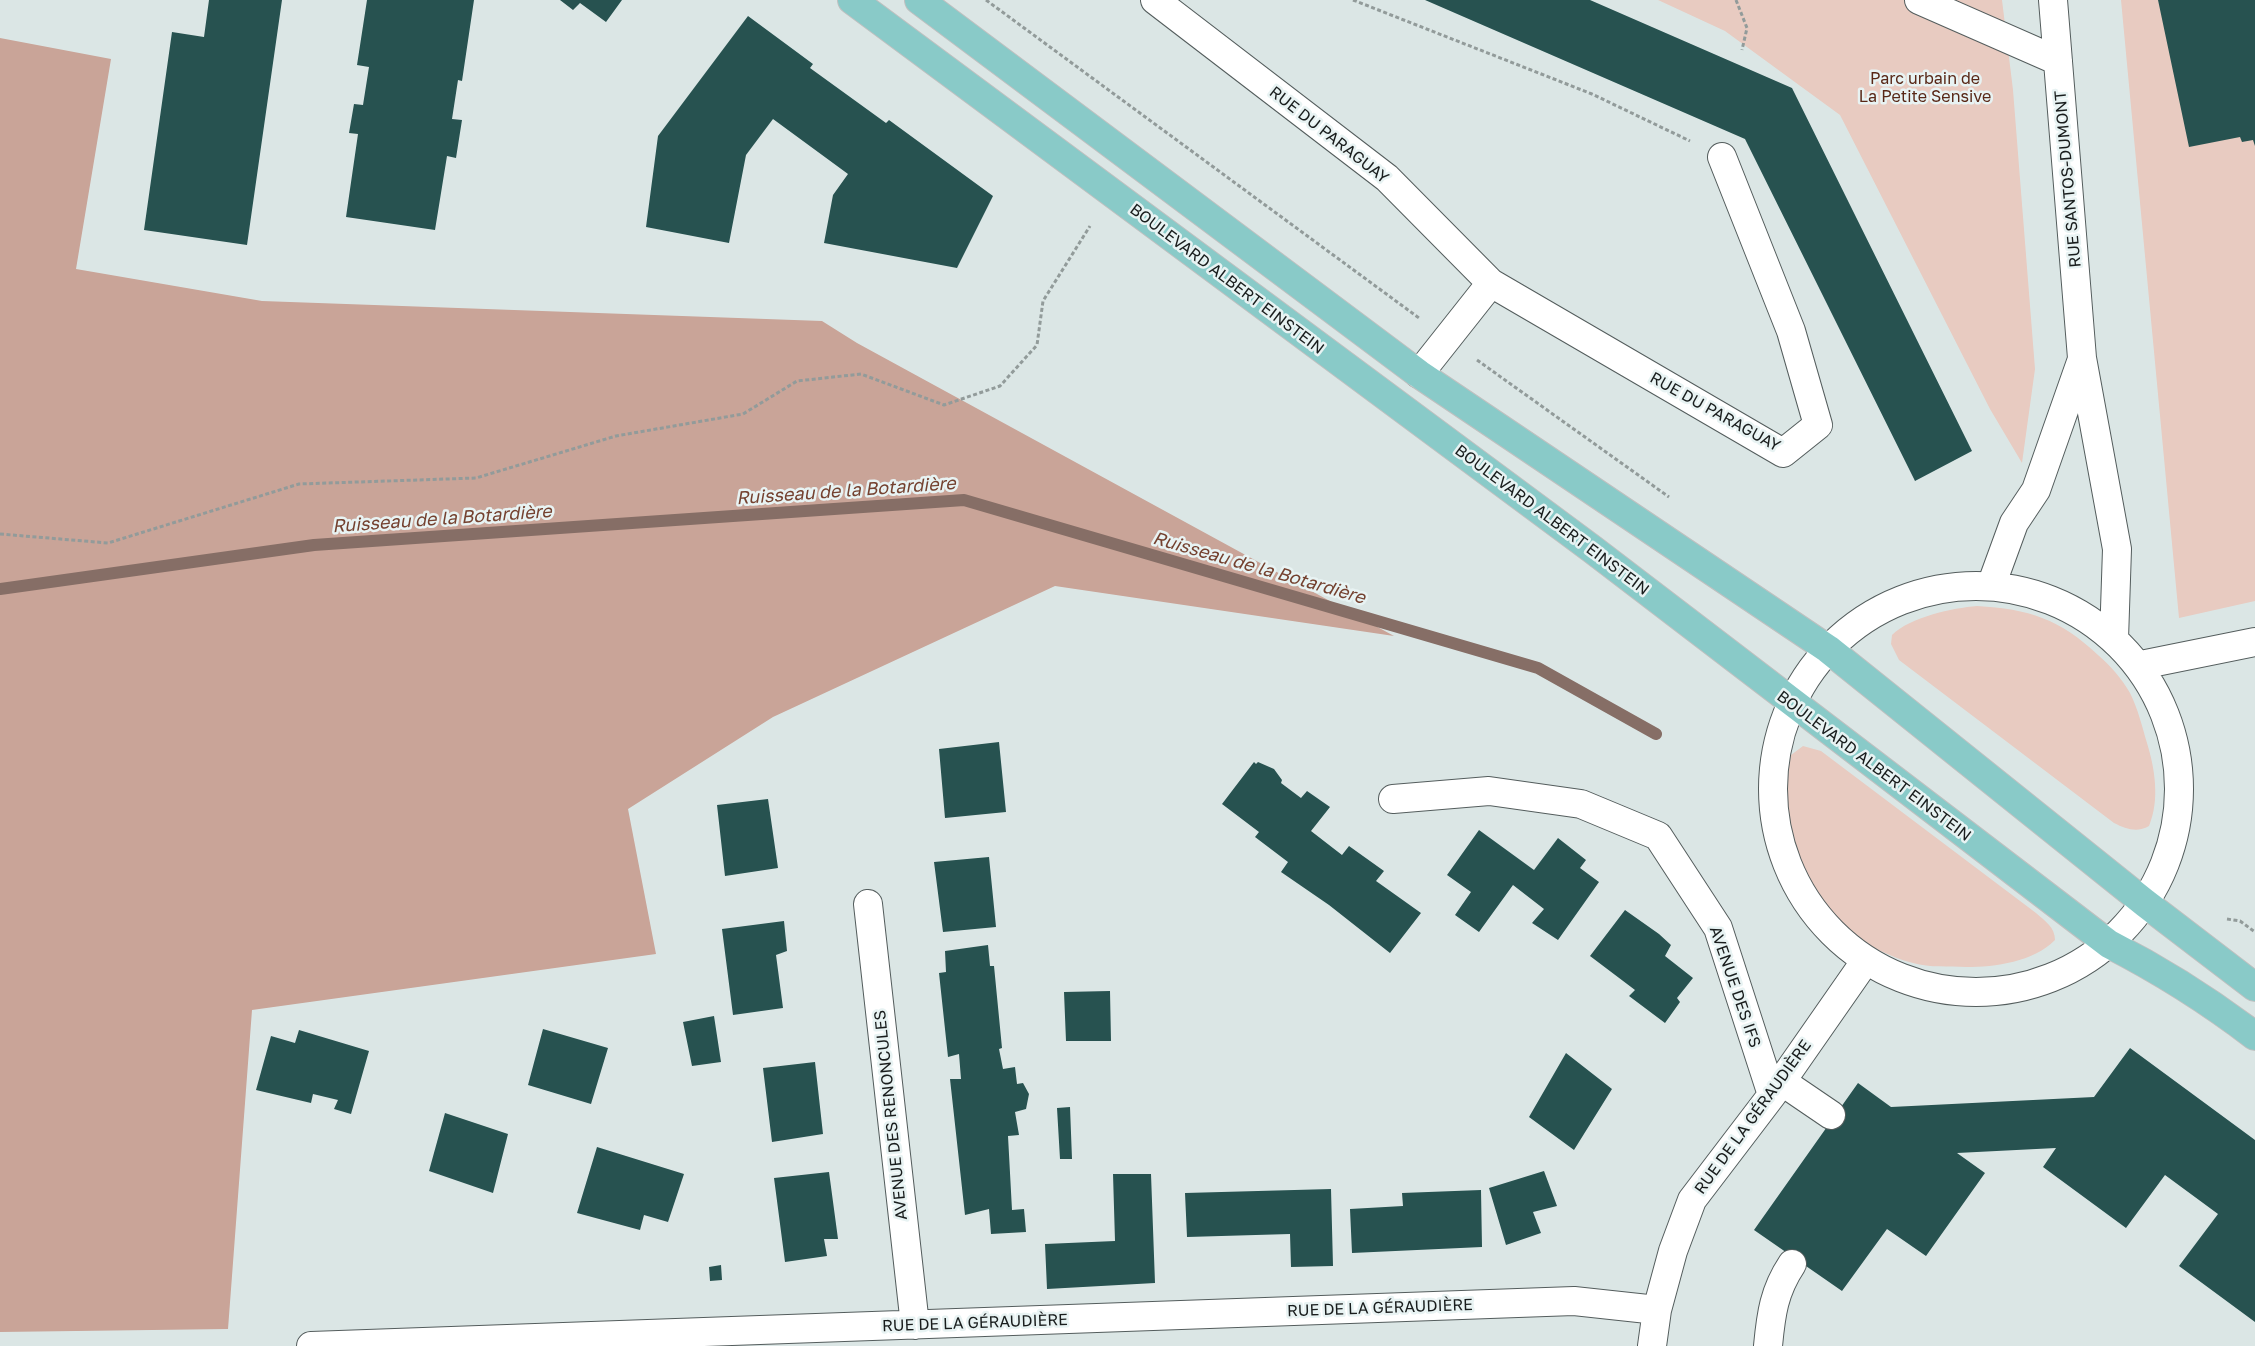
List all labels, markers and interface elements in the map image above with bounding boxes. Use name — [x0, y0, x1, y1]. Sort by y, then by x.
park label: Parc urbain de La Petite Sensive — [1859, 69, 1991, 107]
street label: RUE DU PARAGUAY — [1266, 82, 1392, 188]
street label: RUE SANTOS-DUMONT — [2051, 90, 2085, 268]
street label: BOULEVARD ALBERT EINSTEIN — [1126, 200, 1328, 358]
street label: RUE DU PARAGUAY — [1646, 368, 1784, 456]
street label: BOULEVARD ALBERT EINSTEIN — [1451, 441, 1653, 599]
water label: Ruisseau de la Botardière — [736, 473, 956, 509]
water label: Ruisseau de la Botardière — [332, 501, 552, 537]
water label: Ruisseau de la Botardière — [1150, 527, 1368, 609]
street label: BOULEVARD ALBERT EINSTEIN — [1773, 687, 1975, 845]
street label: AVENUE DES IFS — [1705, 924, 1765, 1050]
street label: AVENUE DES RENONCULES — [870, 1009, 912, 1221]
street label: RUE DE LA GÉRAUDIÈRE — [1691, 1036, 1815, 1198]
street label: RUE DE LA GÉRAUDIÈRE — [1287, 1295, 1473, 1321]
street label: RUE DE LA GÉRAUDIÈRE — [882, 1310, 1068, 1336]

